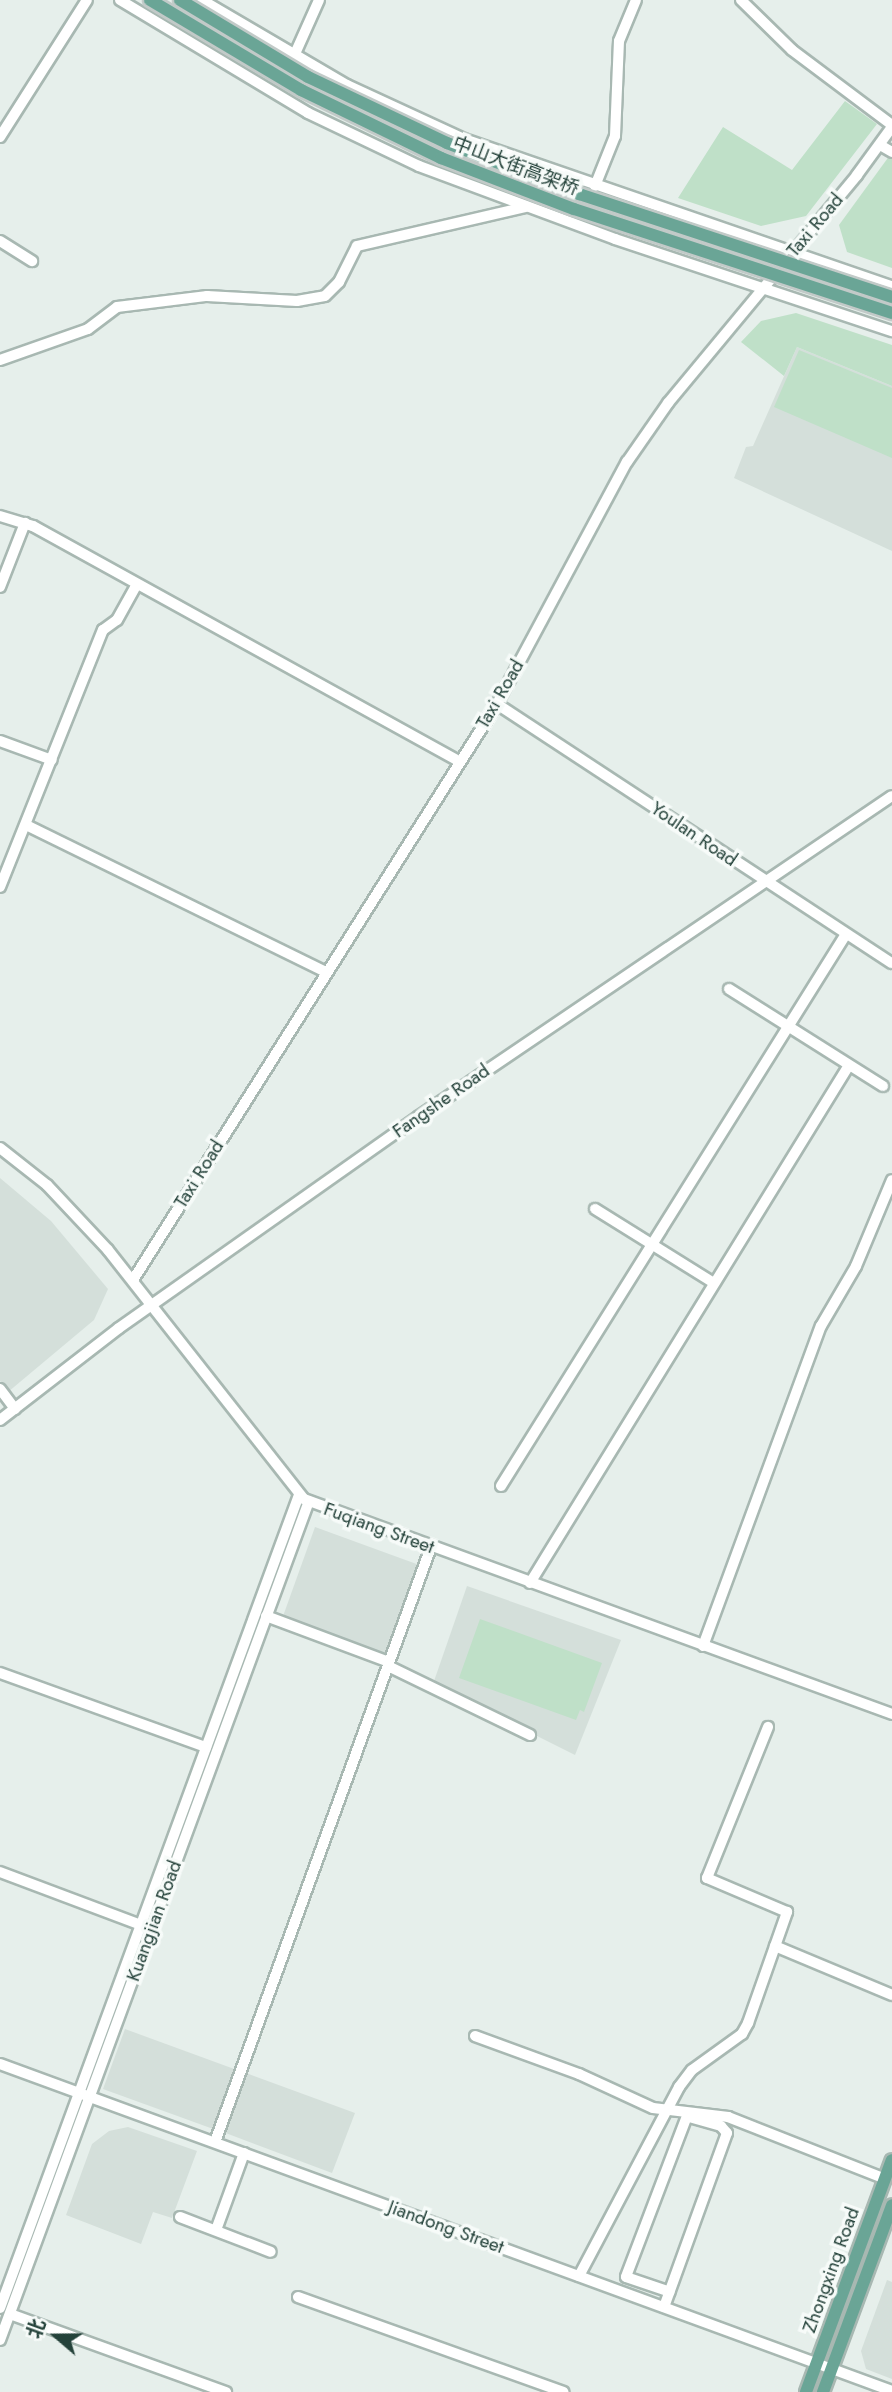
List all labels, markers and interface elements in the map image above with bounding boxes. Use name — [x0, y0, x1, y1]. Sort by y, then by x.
street label: 中山大街高架桥 — [450, 132, 582, 200]
street label: Taxi Road — [782, 189, 848, 261]
street label: Taxi Road — [471, 656, 529, 732]
street label: Youlan Road — [646, 797, 742, 871]
street label: Fangshe Road — [388, 1059, 494, 1143]
street label: Taxi Road — [169, 1136, 229, 1212]
street label: Fuqiang Street — [321, 1497, 437, 1559]
street label: Kuangjian Road — [122, 1858, 186, 1984]
street label: Jiandong Street — [385, 2195, 507, 2259]
street label: Zhongxing Road — [798, 2204, 864, 2336]
north arrow — [21, 2301, 91, 2371]
text: 北 — [20, 2315, 52, 2342]

